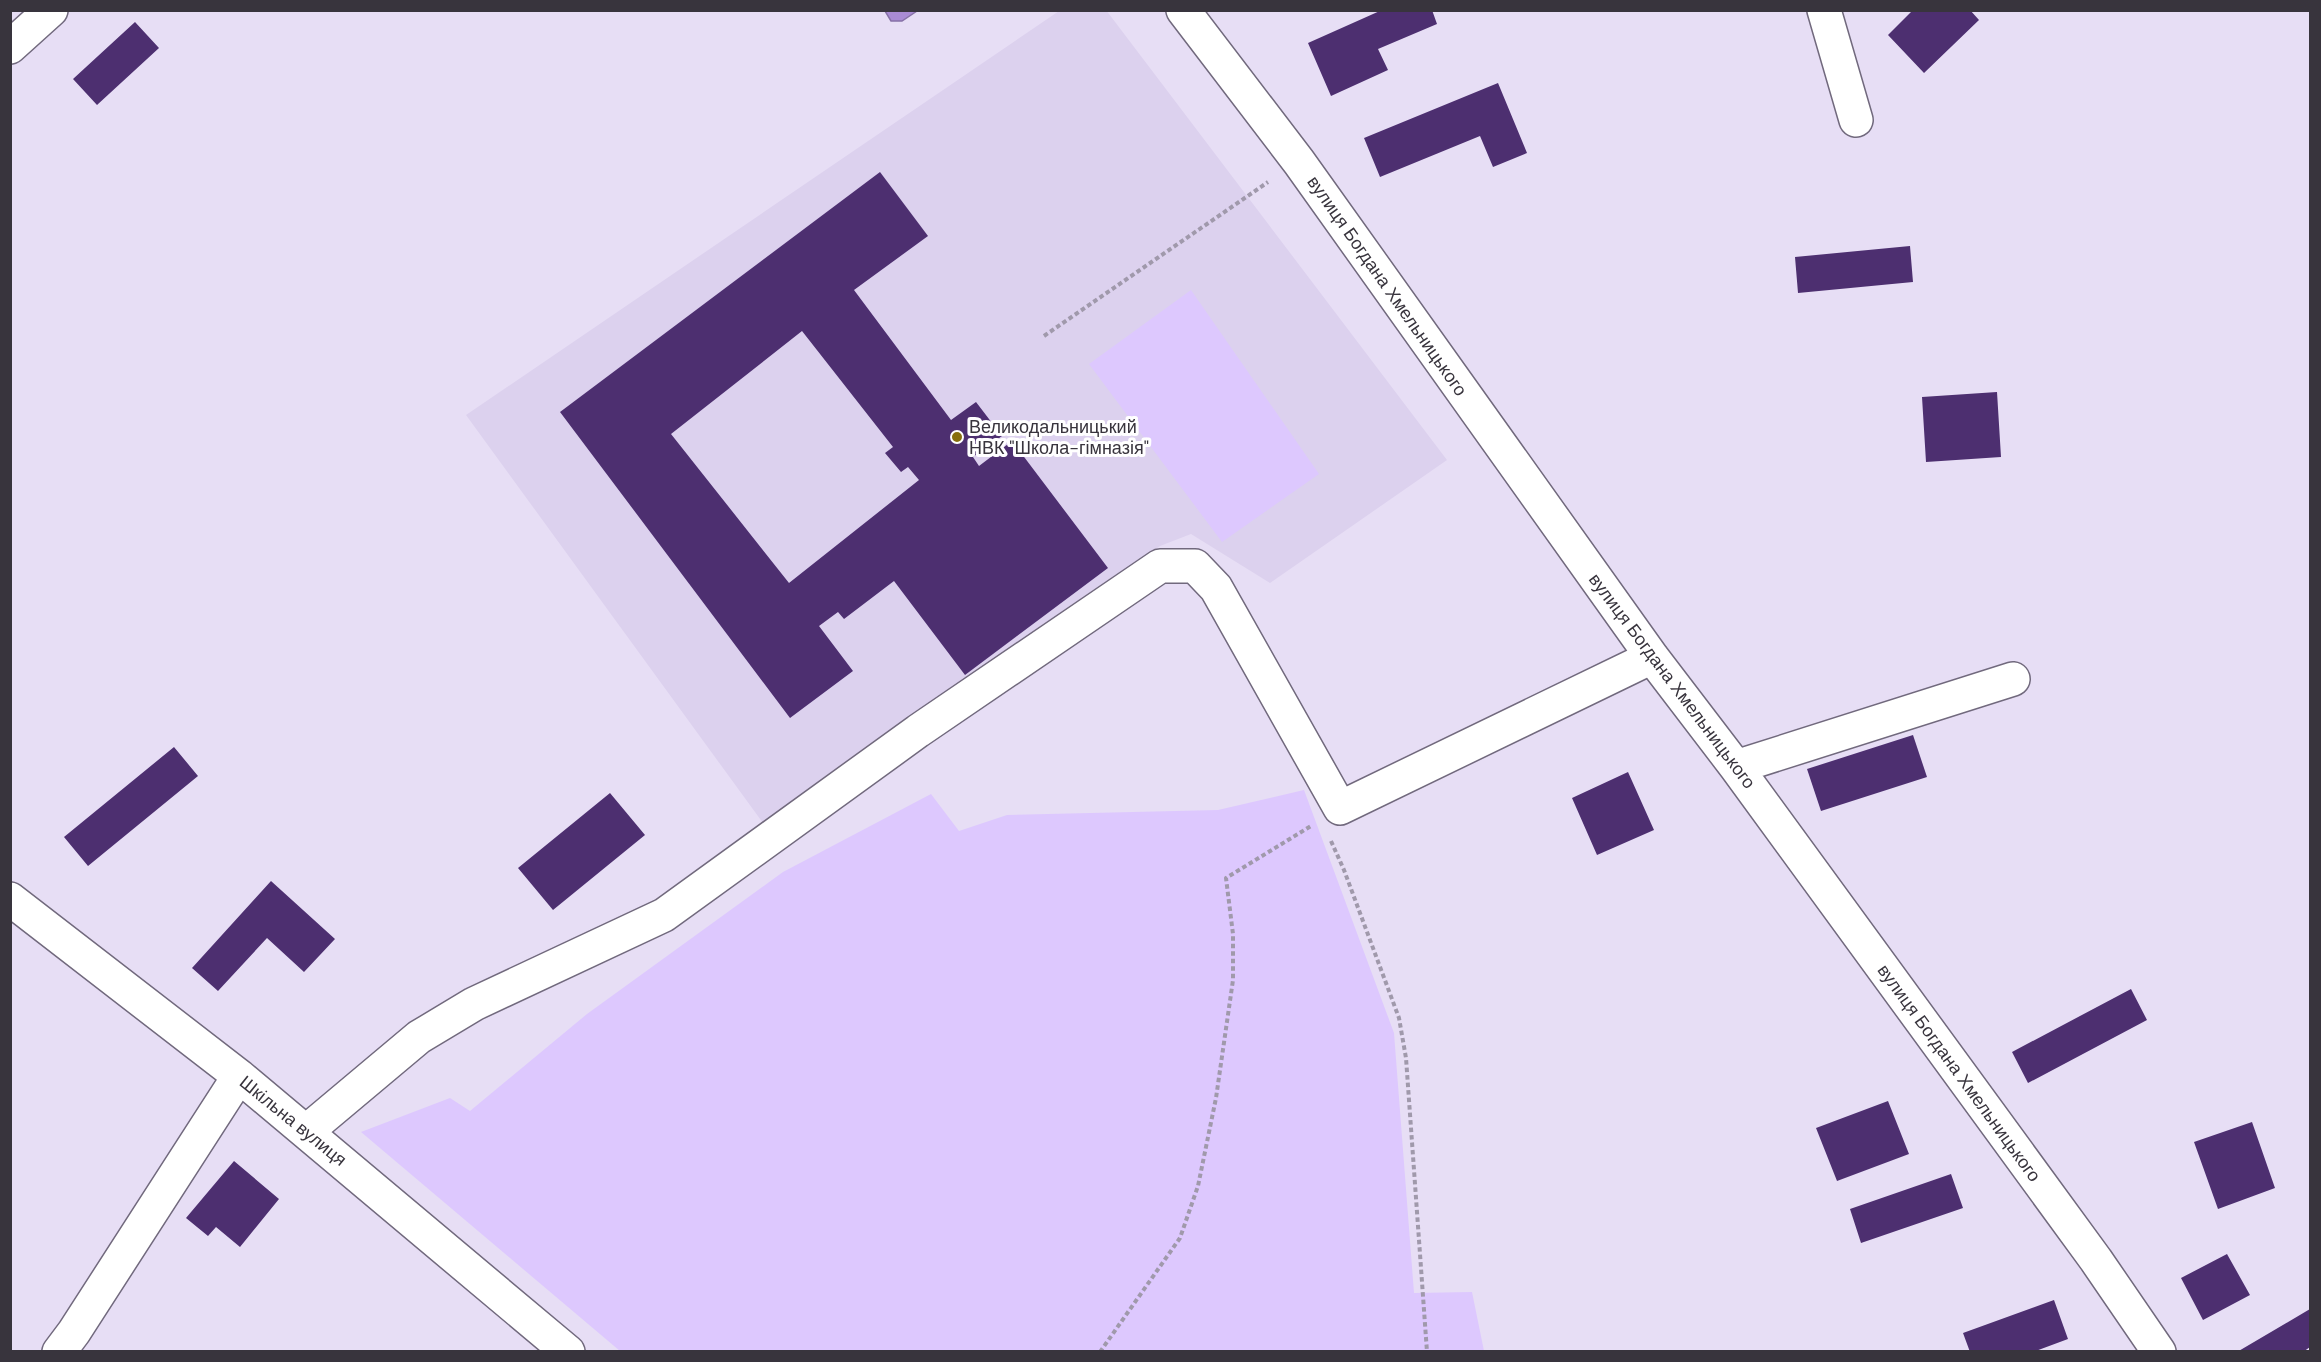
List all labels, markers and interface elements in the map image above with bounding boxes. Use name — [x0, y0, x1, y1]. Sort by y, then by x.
street label: вулиця Богдана Хмельницького — [1302, 171, 1472, 401]
place label: Великодальницький НВК "Школа-гімназія" — [969, 415, 1149, 460]
marker: Великодальницький НВК "Школа-гімназія" — [950, 430, 964, 444]
street label: вулиця Богдана Хмельницького — [1583, 569, 1761, 793]
street label: вулиця Богдана Хмельницького — [1872, 959, 2046, 1187]
street label: Шкільна вулиця — [234, 1070, 352, 1172]

